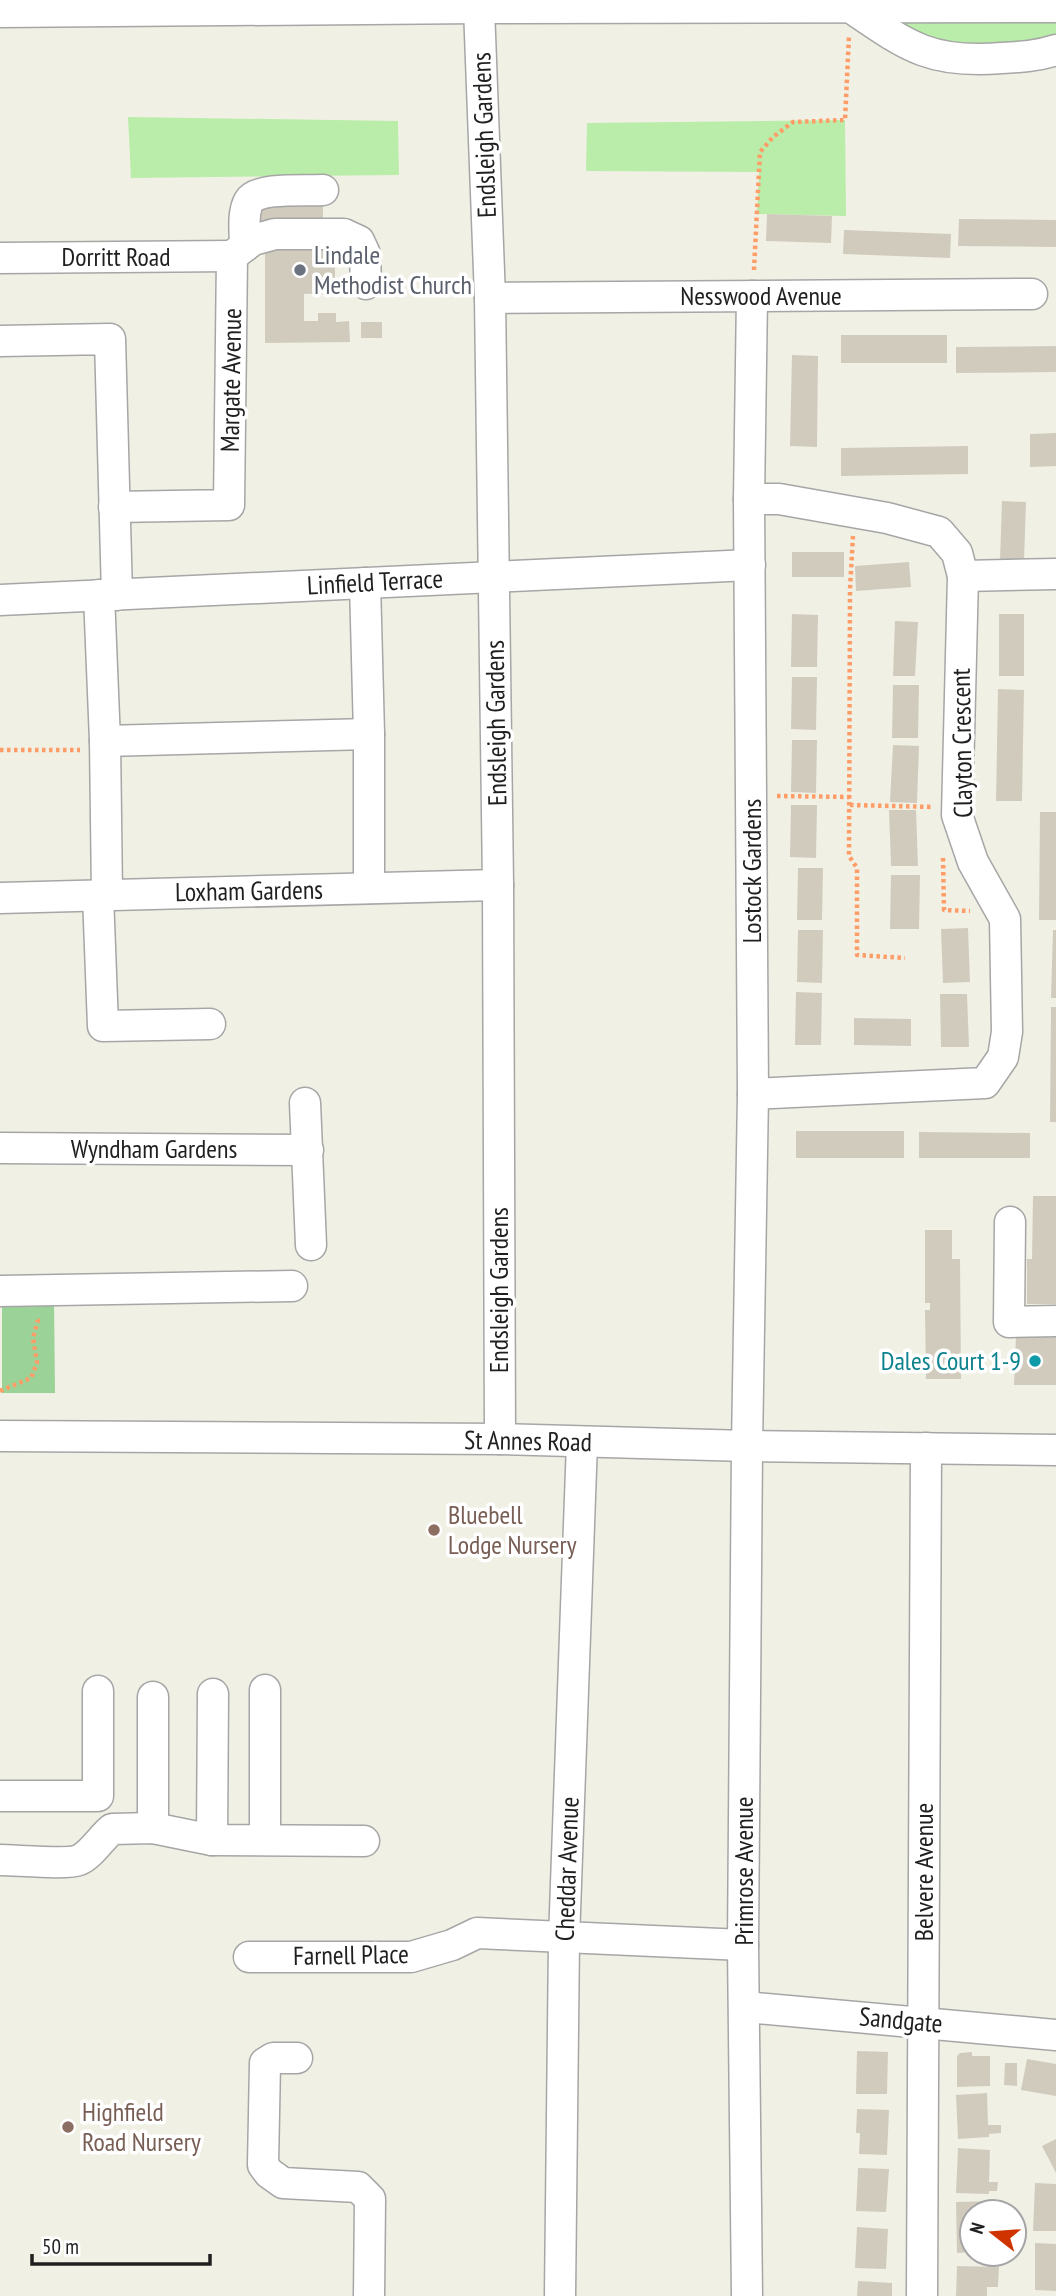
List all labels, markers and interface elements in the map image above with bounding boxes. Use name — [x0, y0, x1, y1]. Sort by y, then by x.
street label: Endsleigh Gardens — [464, 52, 503, 218]
place label: Lindale Methodist Church — [314, 238, 472, 301]
street label: Dorritt Road — [62, 240, 170, 273]
marker: Lindale Methodist Church — [292, 262, 308, 278]
street label: Nesswood Avenue — [680, 279, 842, 312]
street label: Margate Avenue — [213, 308, 248, 452]
street label: Linfield Terrace — [306, 561, 444, 602]
street label: Endsleigh Gardens — [478, 640, 513, 806]
street label: Clayton Crescent — [944, 668, 979, 818]
street label: Lostock Gardens — [735, 799, 768, 943]
street label: Loxham Gardens — [175, 873, 323, 908]
street label: Wyndham Gardens — [71, 1132, 237, 1165]
street label: Endsleigh Gardens — [482, 1207, 515, 1373]
place label: Dales Court 1-9 — [881, 1344, 1021, 1377]
marker: Dales Court 1-9 — [1027, 1353, 1043, 1369]
street label: St Annes Road — [464, 1423, 592, 1458]
place label: Bluebell Lodge Nursery — [448, 1498, 577, 1561]
marker: Bluebell Lodge Nursery — [426, 1522, 442, 1538]
street label: Cheddar Avenue — [547, 1796, 586, 1942]
street label: Primrose Avenue — [727, 1796, 760, 1946]
street label: Belvere Avenue — [907, 1803, 940, 1941]
street label: Farnell Place — [293, 1937, 409, 1972]
street label: Sandgate — [858, 1999, 944, 2040]
place label: Highfield Road Nursery — [82, 2095, 201, 2158]
marker: Highfield Road Nursery — [60, 2119, 76, 2135]
north arrow — [958, 2198, 1028, 2268]
text: N — [964, 2220, 990, 2236]
scale bar — [32, 2222, 210, 2266]
text: 50 m — [42, 2233, 79, 2260]

